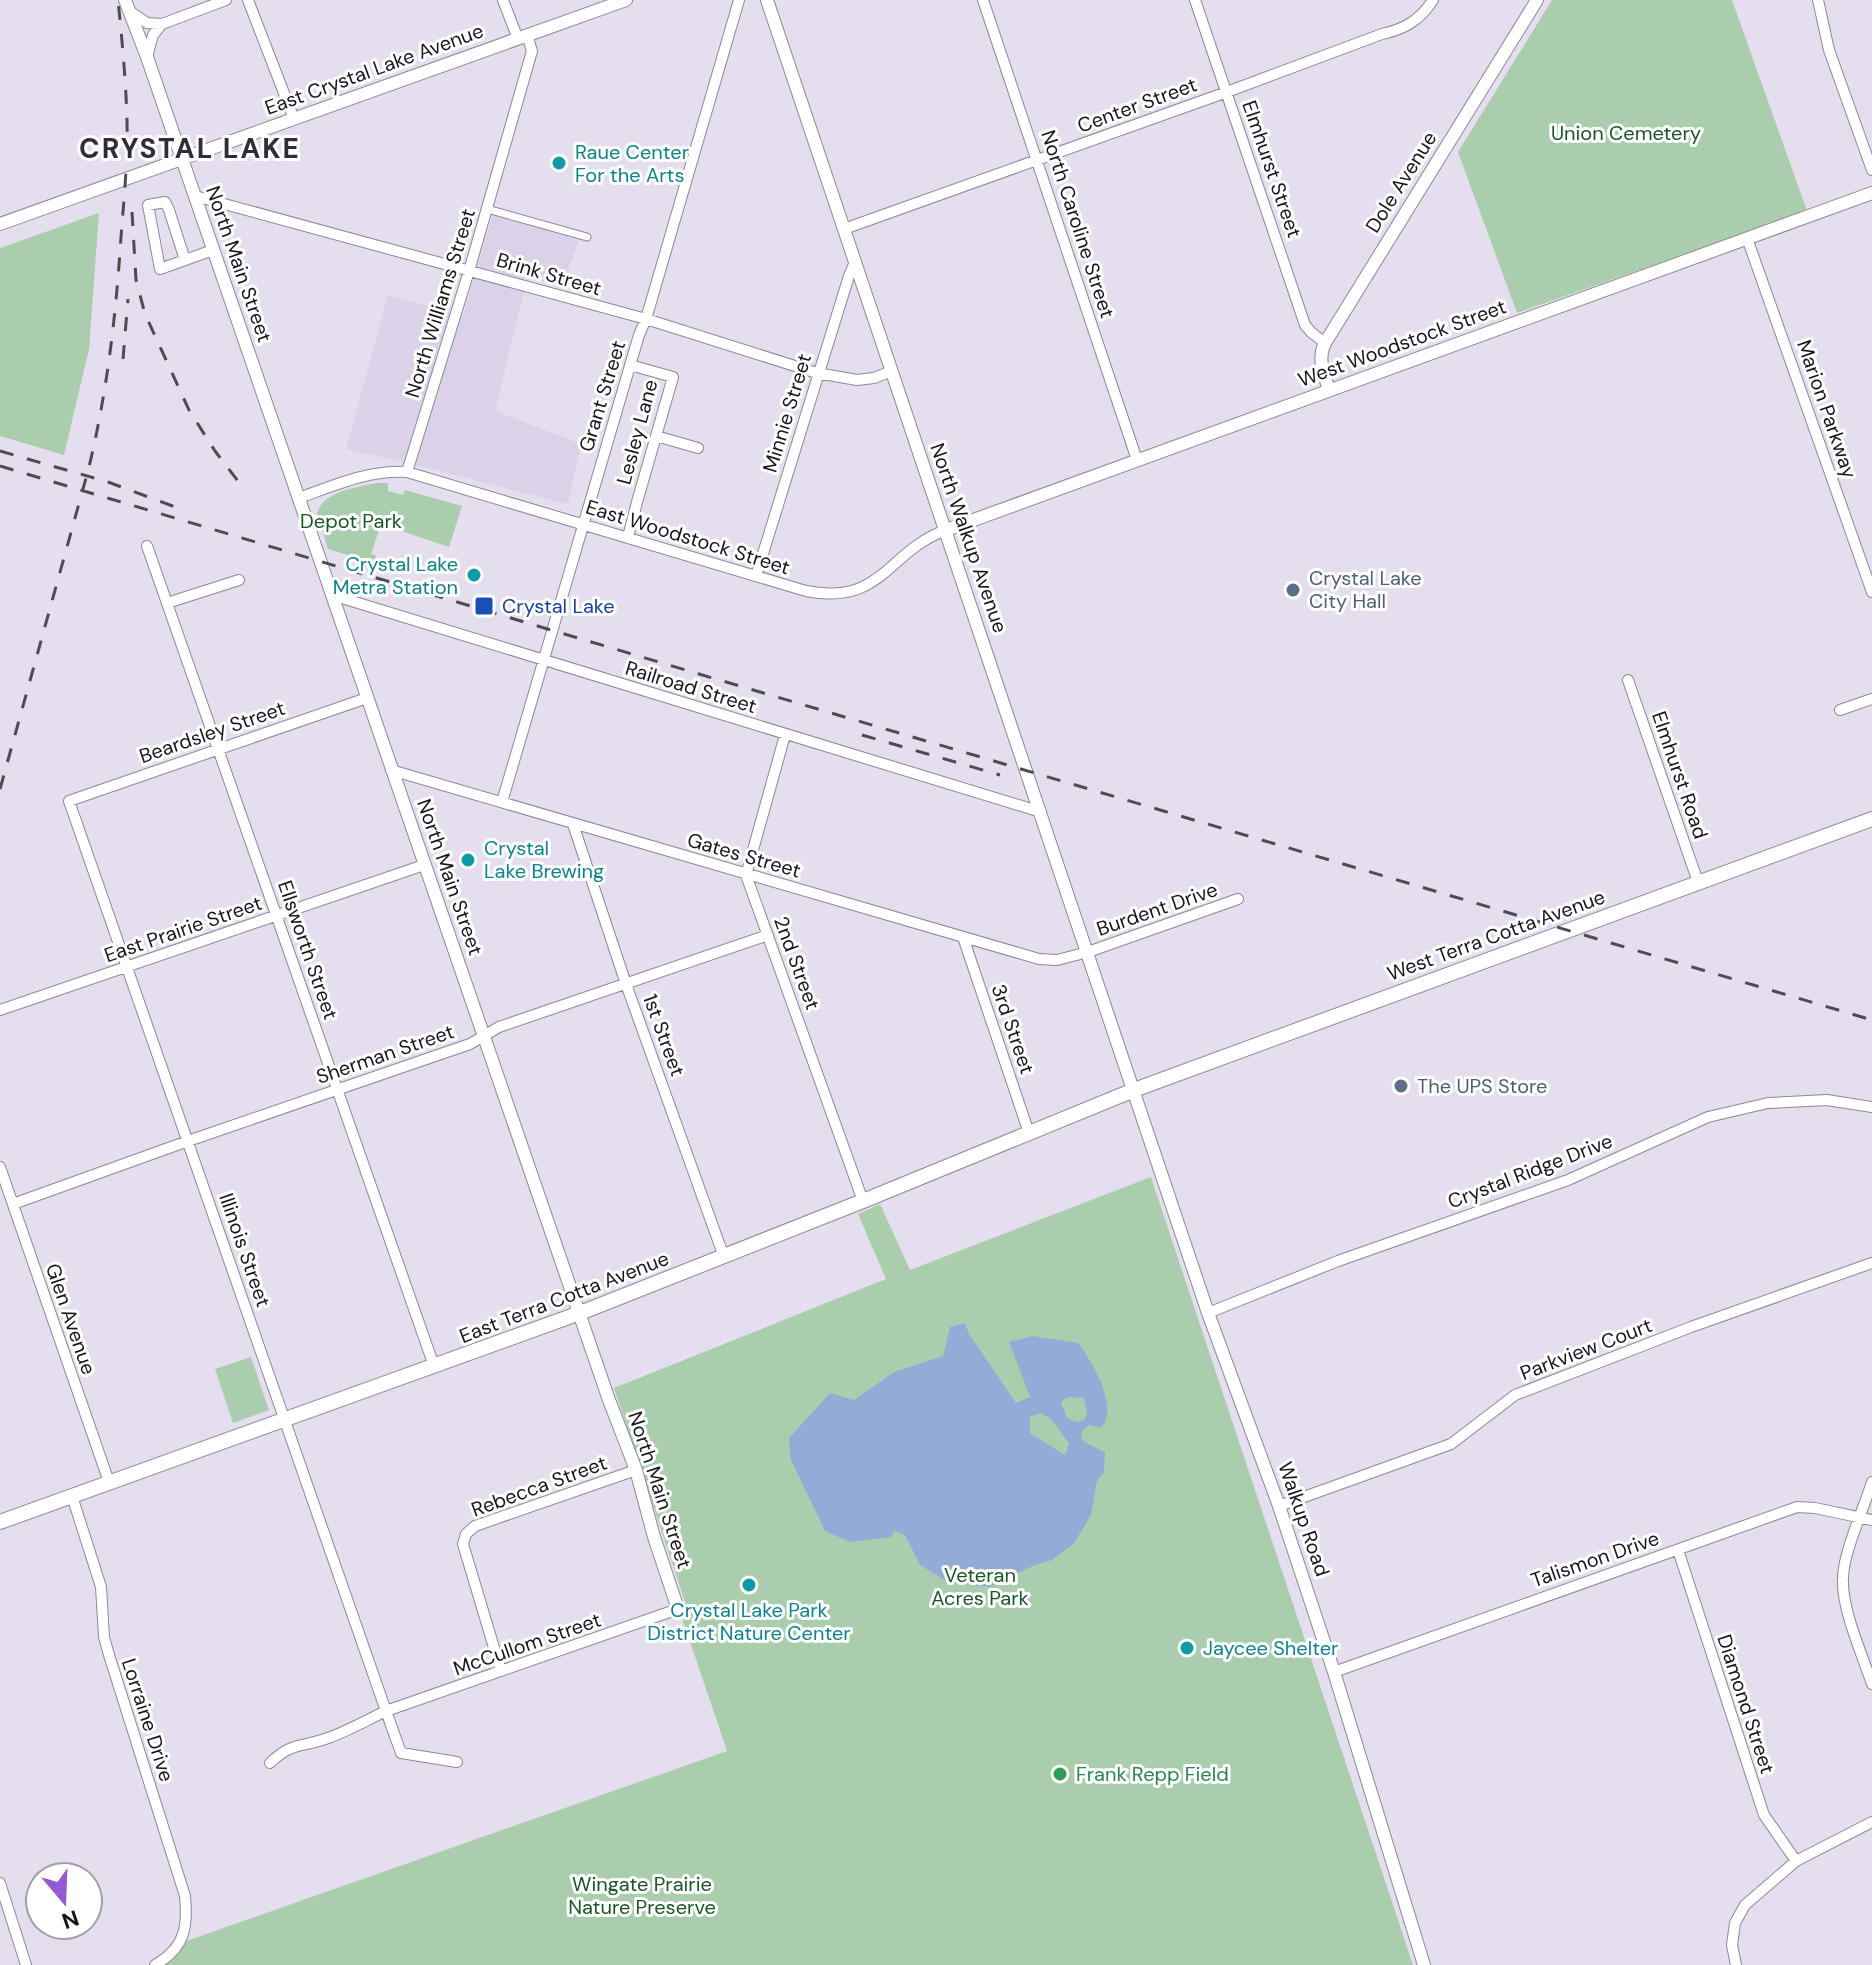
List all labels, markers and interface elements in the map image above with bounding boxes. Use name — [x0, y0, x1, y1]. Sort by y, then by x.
street label: East Crystal Lake Avenue — [261, 17, 487, 121]
street label: Center Street — [1074, 71, 1201, 139]
street label: Elmhurst Street — [1236, 97, 1308, 241]
park label: Union Cemetery — [1551, 120, 1701, 146]
street label: Dole Avenue — [1360, 126, 1442, 238]
street label: North Caroline Street — [1035, 127, 1121, 321]
district label: CRYSTAL LAKE — [79, 130, 301, 167]
place label: Raue Center For the Arts — [575, 139, 689, 188]
marker: Raue Center For the Arts — [550, 154, 568, 172]
street label: North Main Street — [200, 182, 278, 346]
street label: North Williams Street — [399, 205, 481, 401]
street label: Brink Street — [494, 247, 605, 301]
street label: West Woodstock Street — [1294, 293, 1510, 393]
street label: Marion Parkway — [1791, 336, 1863, 482]
street label: Grant Street — [573, 337, 631, 455]
street label: Minnie Street — [757, 350, 817, 475]
street label: Lesley Lane — [611, 377, 663, 487]
street label: North Walkup Avenue — [924, 440, 1014, 636]
street label: East Woodstock Street — [583, 494, 793, 580]
park label: Depot Park — [300, 508, 402, 534]
place label: Crystal Lake Metra Station — [333, 551, 458, 600]
place label: Crystal Lake City Hall — [1309, 565, 1422, 614]
marker: Crystal Lake Metra Station — [465, 566, 483, 584]
marker: Crystal Lake City Hall — [1284, 581, 1302, 599]
place label: Crystal Lake — [502, 593, 615, 619]
marker: Crystal Lake — [473, 595, 495, 617]
street label: Railroad Street — [622, 655, 760, 719]
street label: Beardsley Street — [136, 695, 288, 769]
street label: Elmhurst Road — [1646, 708, 1714, 842]
street label: North Main Street — [411, 795, 489, 959]
street label: Gates Street — [684, 826, 804, 884]
place label: Crystal Lake Brewing — [484, 835, 604, 884]
marker: Crystal Lake Brewing — [459, 851, 477, 869]
street label: Burdent Drive — [1093, 876, 1221, 942]
street label: Ellsworth Street — [272, 877, 344, 1023]
street label: West Terra Cotta Avenue — [1384, 883, 1608, 987]
street label: East Prairie Street — [101, 890, 265, 968]
street label: 2nd Street — [768, 913, 826, 1013]
street label: 3rd Street — [986, 981, 1041, 1078]
street label: 1st Street — [637, 990, 691, 1080]
street label: Sherman Street — [313, 1018, 457, 1090]
place label: The UPS Store — [1417, 1073, 1547, 1099]
marker: The UPS Store — [1392, 1077, 1410, 1095]
street label: Crystal Ridge Drive — [1444, 1128, 1616, 1214]
street label: Illinois Street — [213, 1190, 277, 1310]
street label: East Terra Cotta Avenue — [456, 1245, 672, 1349]
street label: Glen Avenue — [40, 1260, 102, 1378]
street label: Parkview Court — [1516, 1312, 1656, 1386]
street label: North Main Street — [622, 1408, 698, 1572]
street label: Rebecca Street — [468, 1449, 610, 1523]
street label: Walkup Road — [1272, 1458, 1336, 1580]
street label: Talismon Drive — [1528, 1525, 1662, 1593]
park label: Veteran Acres Park — [931, 1562, 1029, 1611]
marker: Crystal Lake Park District Nature Center — [740, 1576, 758, 1594]
place label: Crystal Lake Park District Nature Center — [647, 1597, 851, 1646]
street label: McCullom Street — [450, 1606, 604, 1681]
street label: Diamond Street — [1711, 1631, 1781, 1777]
place label: Jaycee Shelter — [1203, 1635, 1339, 1661]
marker: Jaycee Shelter — [1178, 1639, 1196, 1657]
street label: Lorraine Drive — [116, 1655, 180, 1785]
place label: Frank Repp Field — [1076, 1761, 1229, 1787]
marker: Frank Repp Field — [1051, 1765, 1069, 1783]
north arrow — [24, 1861, 104, 1941]
park label: Wingate Prairie Nature Preserve — [568, 1871, 716, 1920]
text: N — [58, 1903, 83, 1936]

